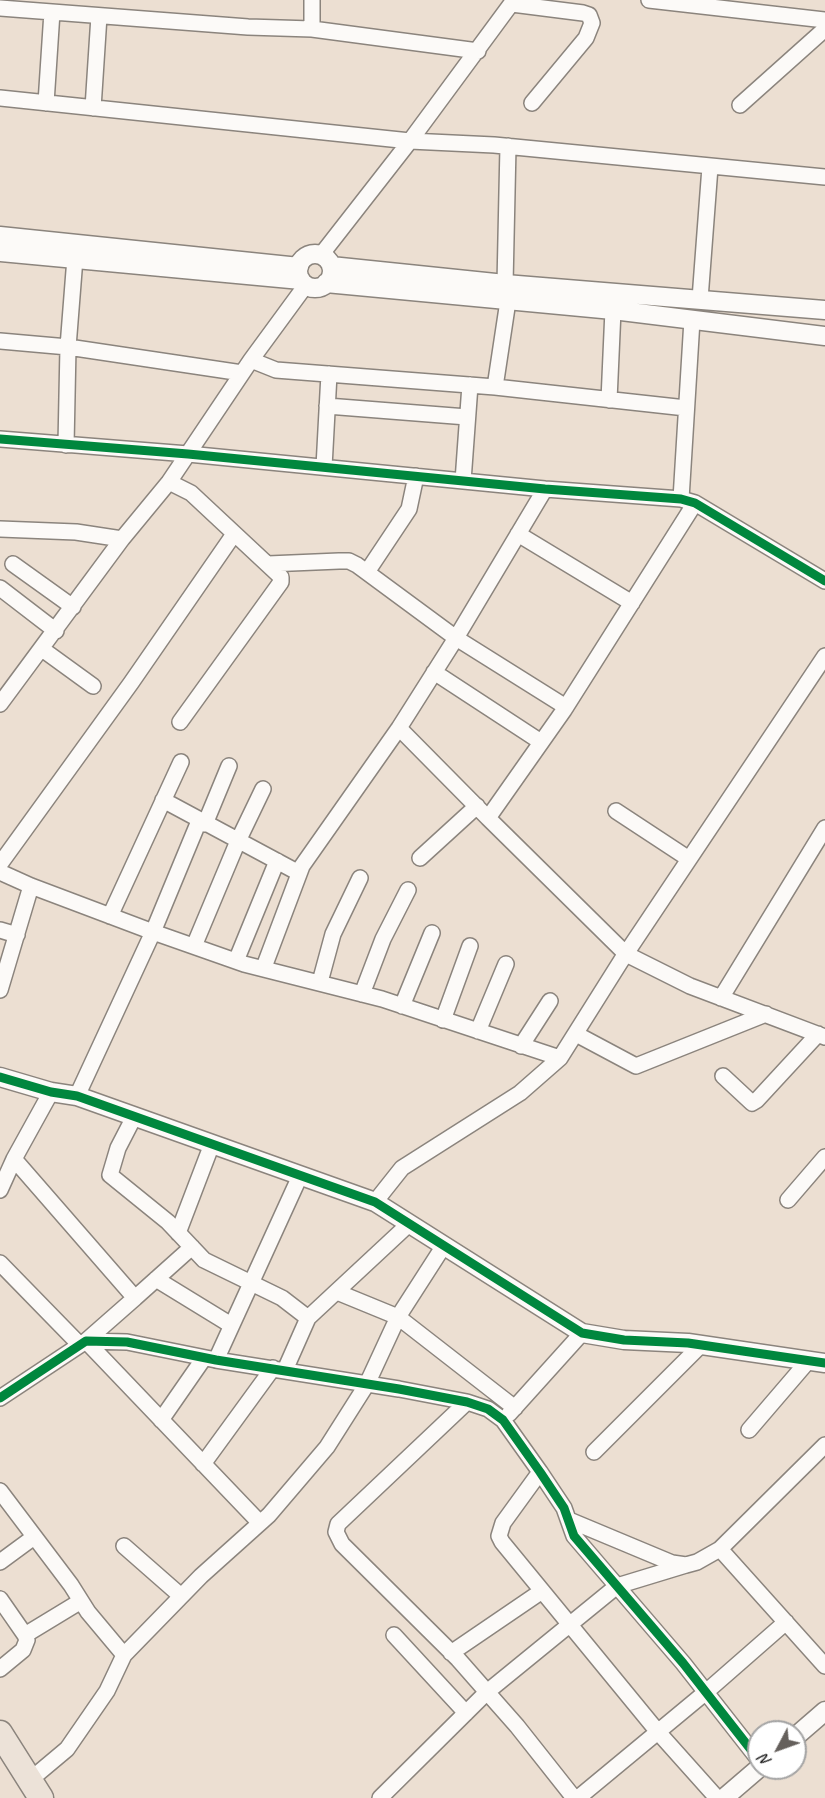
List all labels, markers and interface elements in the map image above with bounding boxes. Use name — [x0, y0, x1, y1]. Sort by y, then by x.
north arrow — [747, 1720, 807, 1780]
text: N — [754, 1750, 776, 1771]

